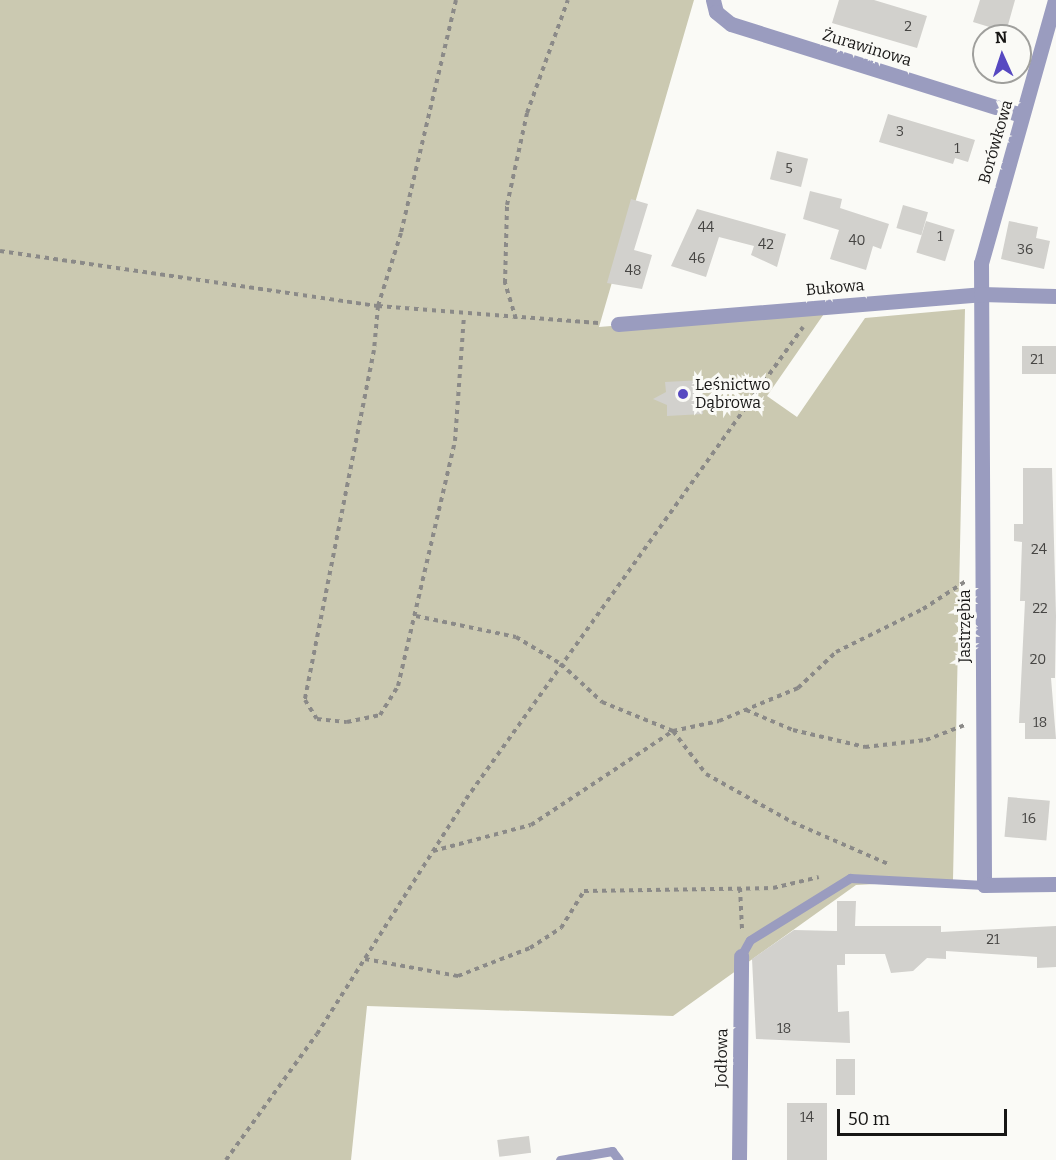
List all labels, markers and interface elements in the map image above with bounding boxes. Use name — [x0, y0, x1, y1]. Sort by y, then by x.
house number: 2 — [904, 19, 912, 35]
north arrow — [972, 24, 1032, 84]
street label: Żurawinowa — [820, 25, 914, 71]
text: N — [994, 28, 1008, 47]
street label: Borówkowa — [975, 98, 1017, 186]
house number: 3 — [896, 124, 904, 140]
house number: 1 — [954, 141, 960, 157]
house number: 5 — [785, 161, 793, 177]
house number: 44 — [698, 220, 714, 236]
house number: 1 — [937, 229, 943, 245]
house number: 40 — [848, 233, 866, 249]
house number: 42 — [758, 237, 774, 253]
house number: 36 — [1017, 242, 1033, 258]
house number: 46 — [689, 251, 705, 267]
house number: 48 — [625, 263, 641, 279]
street label: Bukowa — [805, 276, 865, 300]
house number: 21 — [1030, 352, 1044, 368]
place label: Leśnictwo Dąbrowa — [695, 375, 770, 413]
marker: Leśnictwo Dąbrowa — [676, 387, 690, 401]
house number: 24 — [1031, 542, 1047, 558]
street label: Jastrzębia — [955, 589, 975, 663]
house number: 22 — [1032, 601, 1048, 617]
house number: 20 — [1030, 652, 1046, 668]
house number: 18 — [1033, 715, 1047, 731]
house number: 16 — [1022, 811, 1036, 827]
house number: 21 — [986, 932, 1000, 948]
house number: 18 — [777, 1021, 791, 1037]
street label: Jodłowa — [712, 1028, 732, 1088]
scale bar — [840, 1097, 1010, 1135]
text: 50 m — [848, 1108, 890, 1130]
house number: 14 — [800, 1110, 814, 1126]

